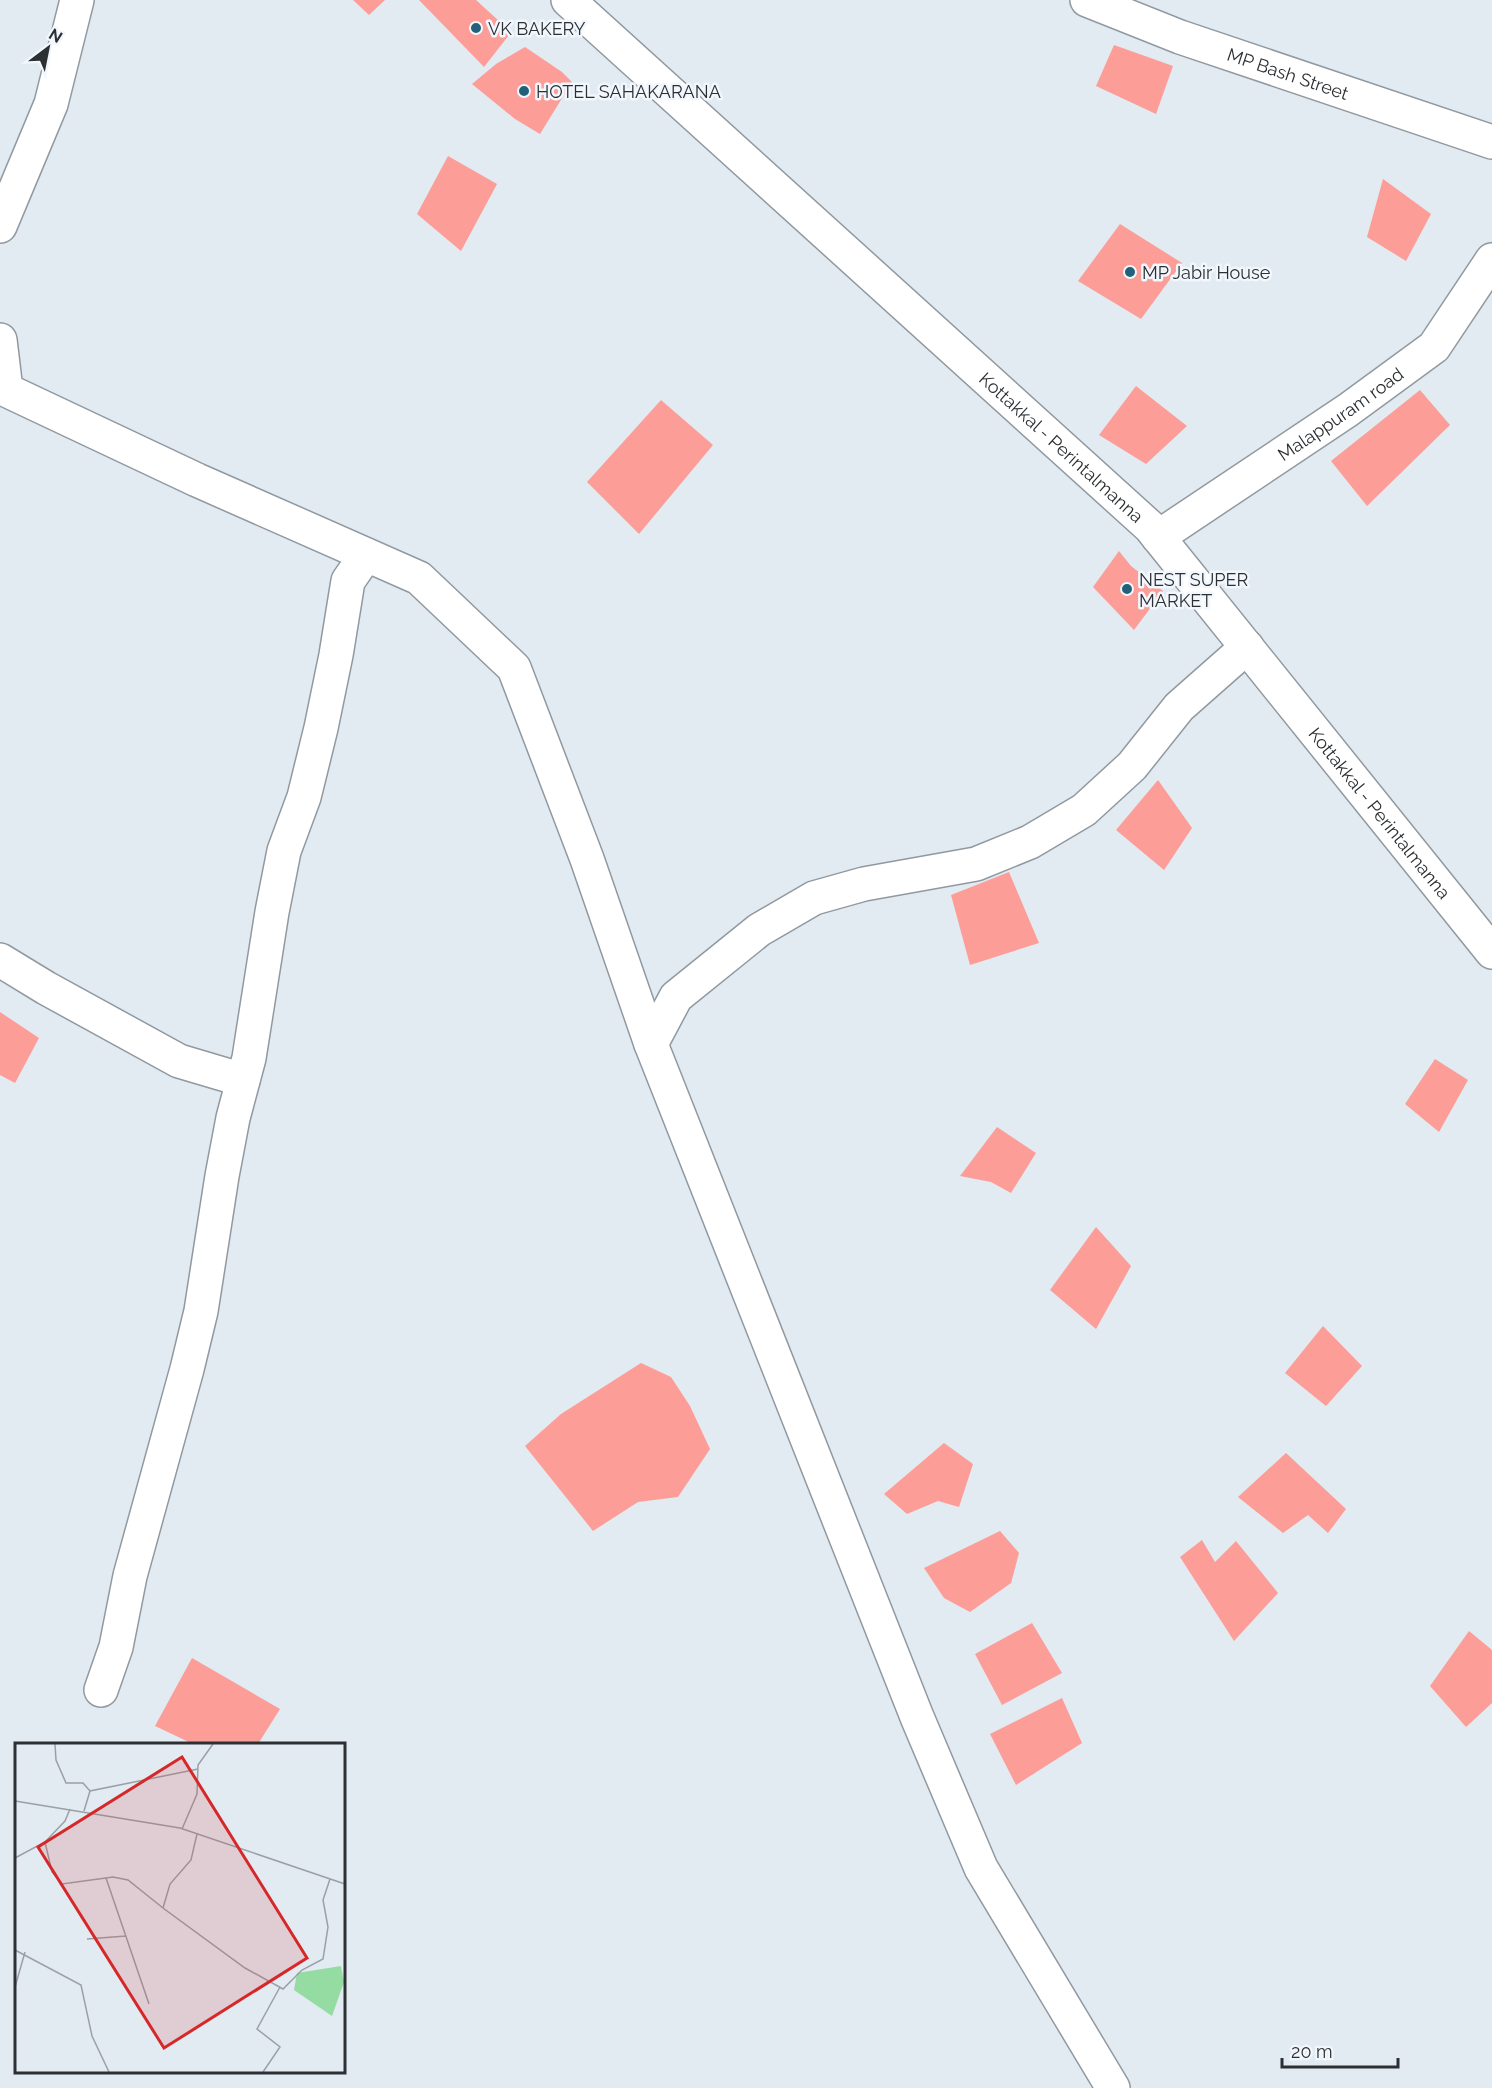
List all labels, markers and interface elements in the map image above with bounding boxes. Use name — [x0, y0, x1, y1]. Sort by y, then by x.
north arrow — [18, 18, 78, 78]
place label: VK BAKERY — [488, 18, 586, 39]
marker: VK BAKERY — [469, 21, 483, 35]
text: N — [45, 24, 66, 47]
street label: MP Bash Street — [1225, 43, 1351, 103]
place label: HOTEL SAHAKARANA — [536, 81, 721, 102]
marker: HOTEL SAHAKARANA — [517, 84, 531, 98]
place label: MP Jabir House — [1142, 262, 1271, 283]
marker: MP Jabir House — [1123, 265, 1137, 279]
street label: Malappuram road — [1273, 363, 1407, 465]
street label: Kottakkal - Perintalmanna — [975, 368, 1148, 527]
place label: NEST SUPER MARKET — [1139, 569, 1248, 611]
marker: NEST SUPER MARKET — [1120, 582, 1134, 596]
street label: Kottakkal - Perintalmanna — [1305, 723, 1455, 903]
inset map — [15, 1743, 345, 2073]
scale bar — [1282, 2031, 1398, 2069]
text: 20 m — [1291, 2041, 1333, 2062]

